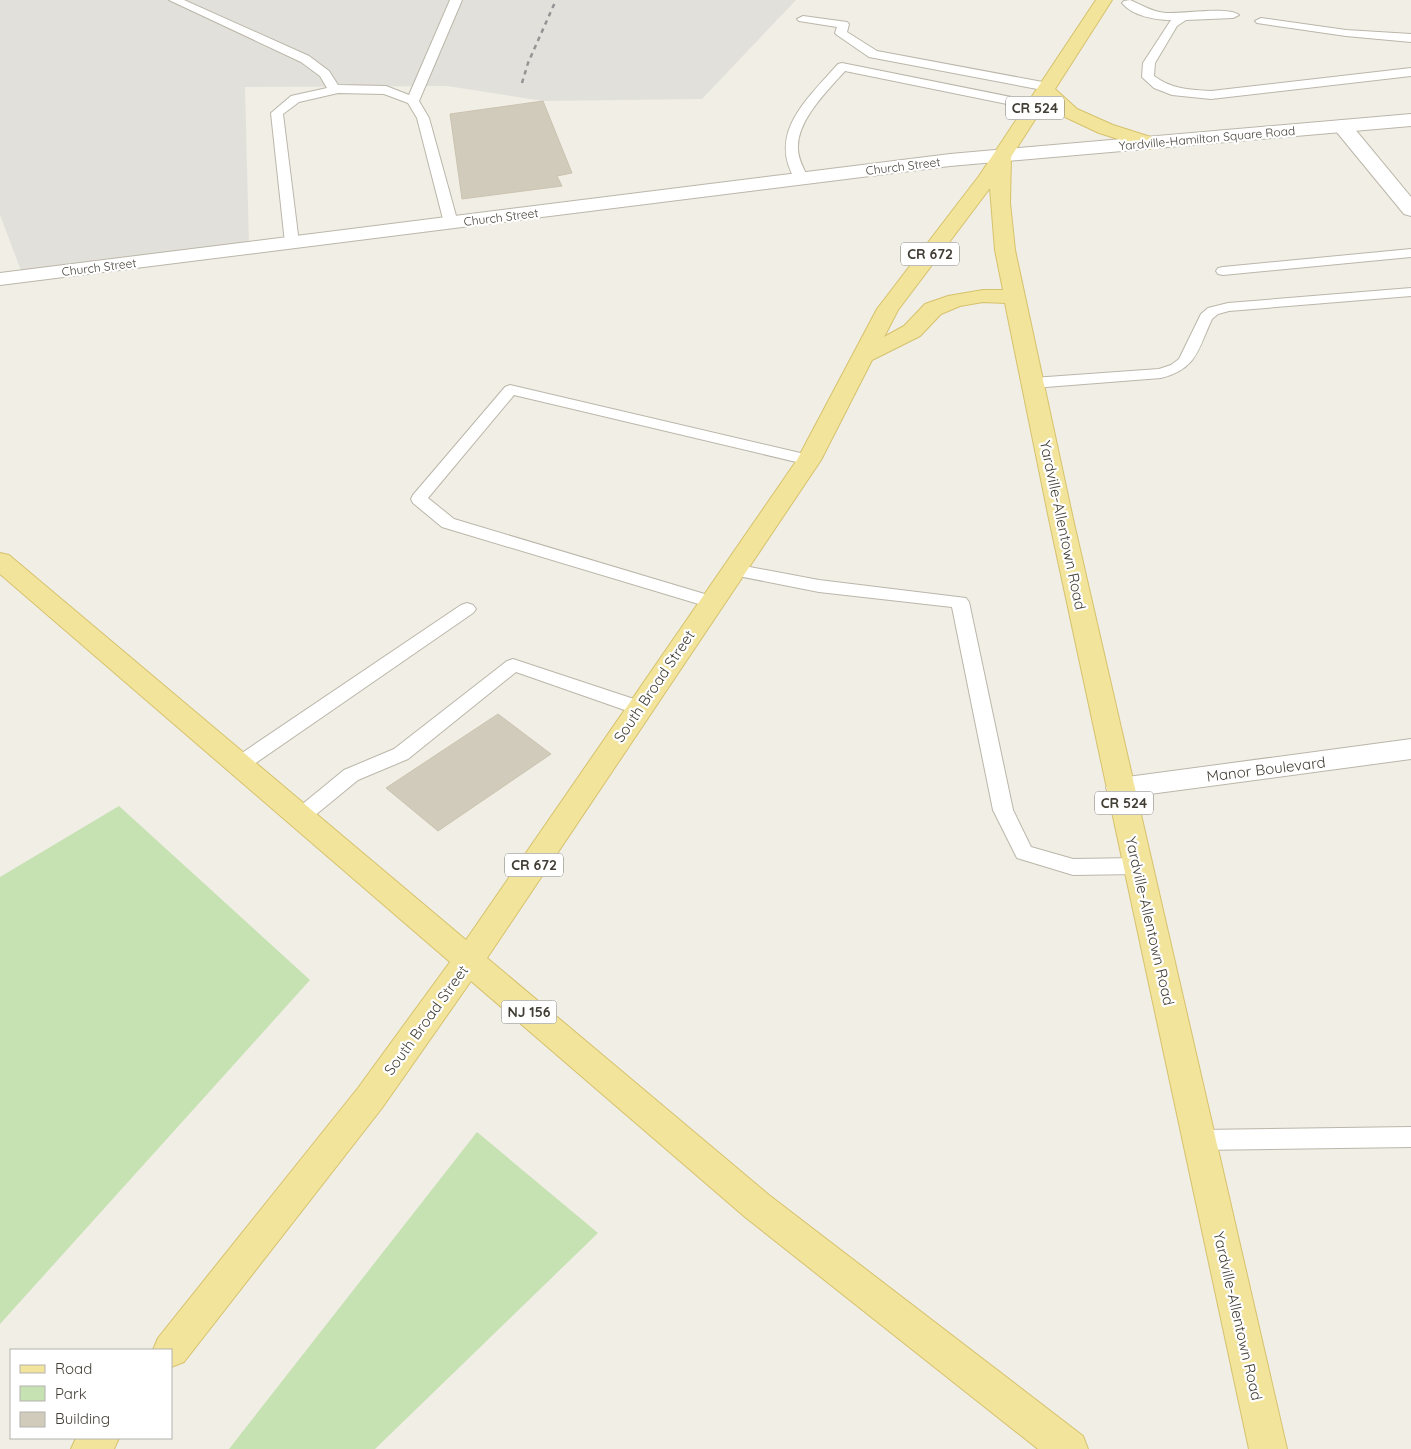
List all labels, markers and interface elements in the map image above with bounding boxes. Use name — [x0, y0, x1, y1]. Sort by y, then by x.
road number: CR 524 — [1006, 96, 1064, 120]
street label: Yardville-Hamilton Square Road — [1118, 123, 1296, 153]
street label: Church Street — [865, 154, 941, 178]
street label: Church Street — [463, 205, 539, 229]
road number: CR 672 — [901, 242, 959, 266]
street label: Church Street — [61, 255, 137, 279]
street label: Yardville-Allentown Road — [1036, 439, 1090, 611]
street label: South Broad Street — [609, 626, 699, 746]
street label: Manor Boulevard — [1205, 752, 1327, 786]
road number: CR 524 — [1095, 791, 1153, 814]
street label: Yardville-Allentown Road — [1121, 835, 1179, 1007]
road number: CR 672 — [505, 854, 563, 876]
street label: South Broad Street — [380, 961, 472, 1079]
road number: NJ 156 — [502, 1000, 556, 1024]
street label: Yardville-Allentown Road — [1209, 1230, 1267, 1402]
legend — [10, 1349, 172, 1439]
text: Road — [55, 1359, 92, 1378]
text: Park — [55, 1384, 87, 1403]
text: Building — [55, 1409, 110, 1428]

